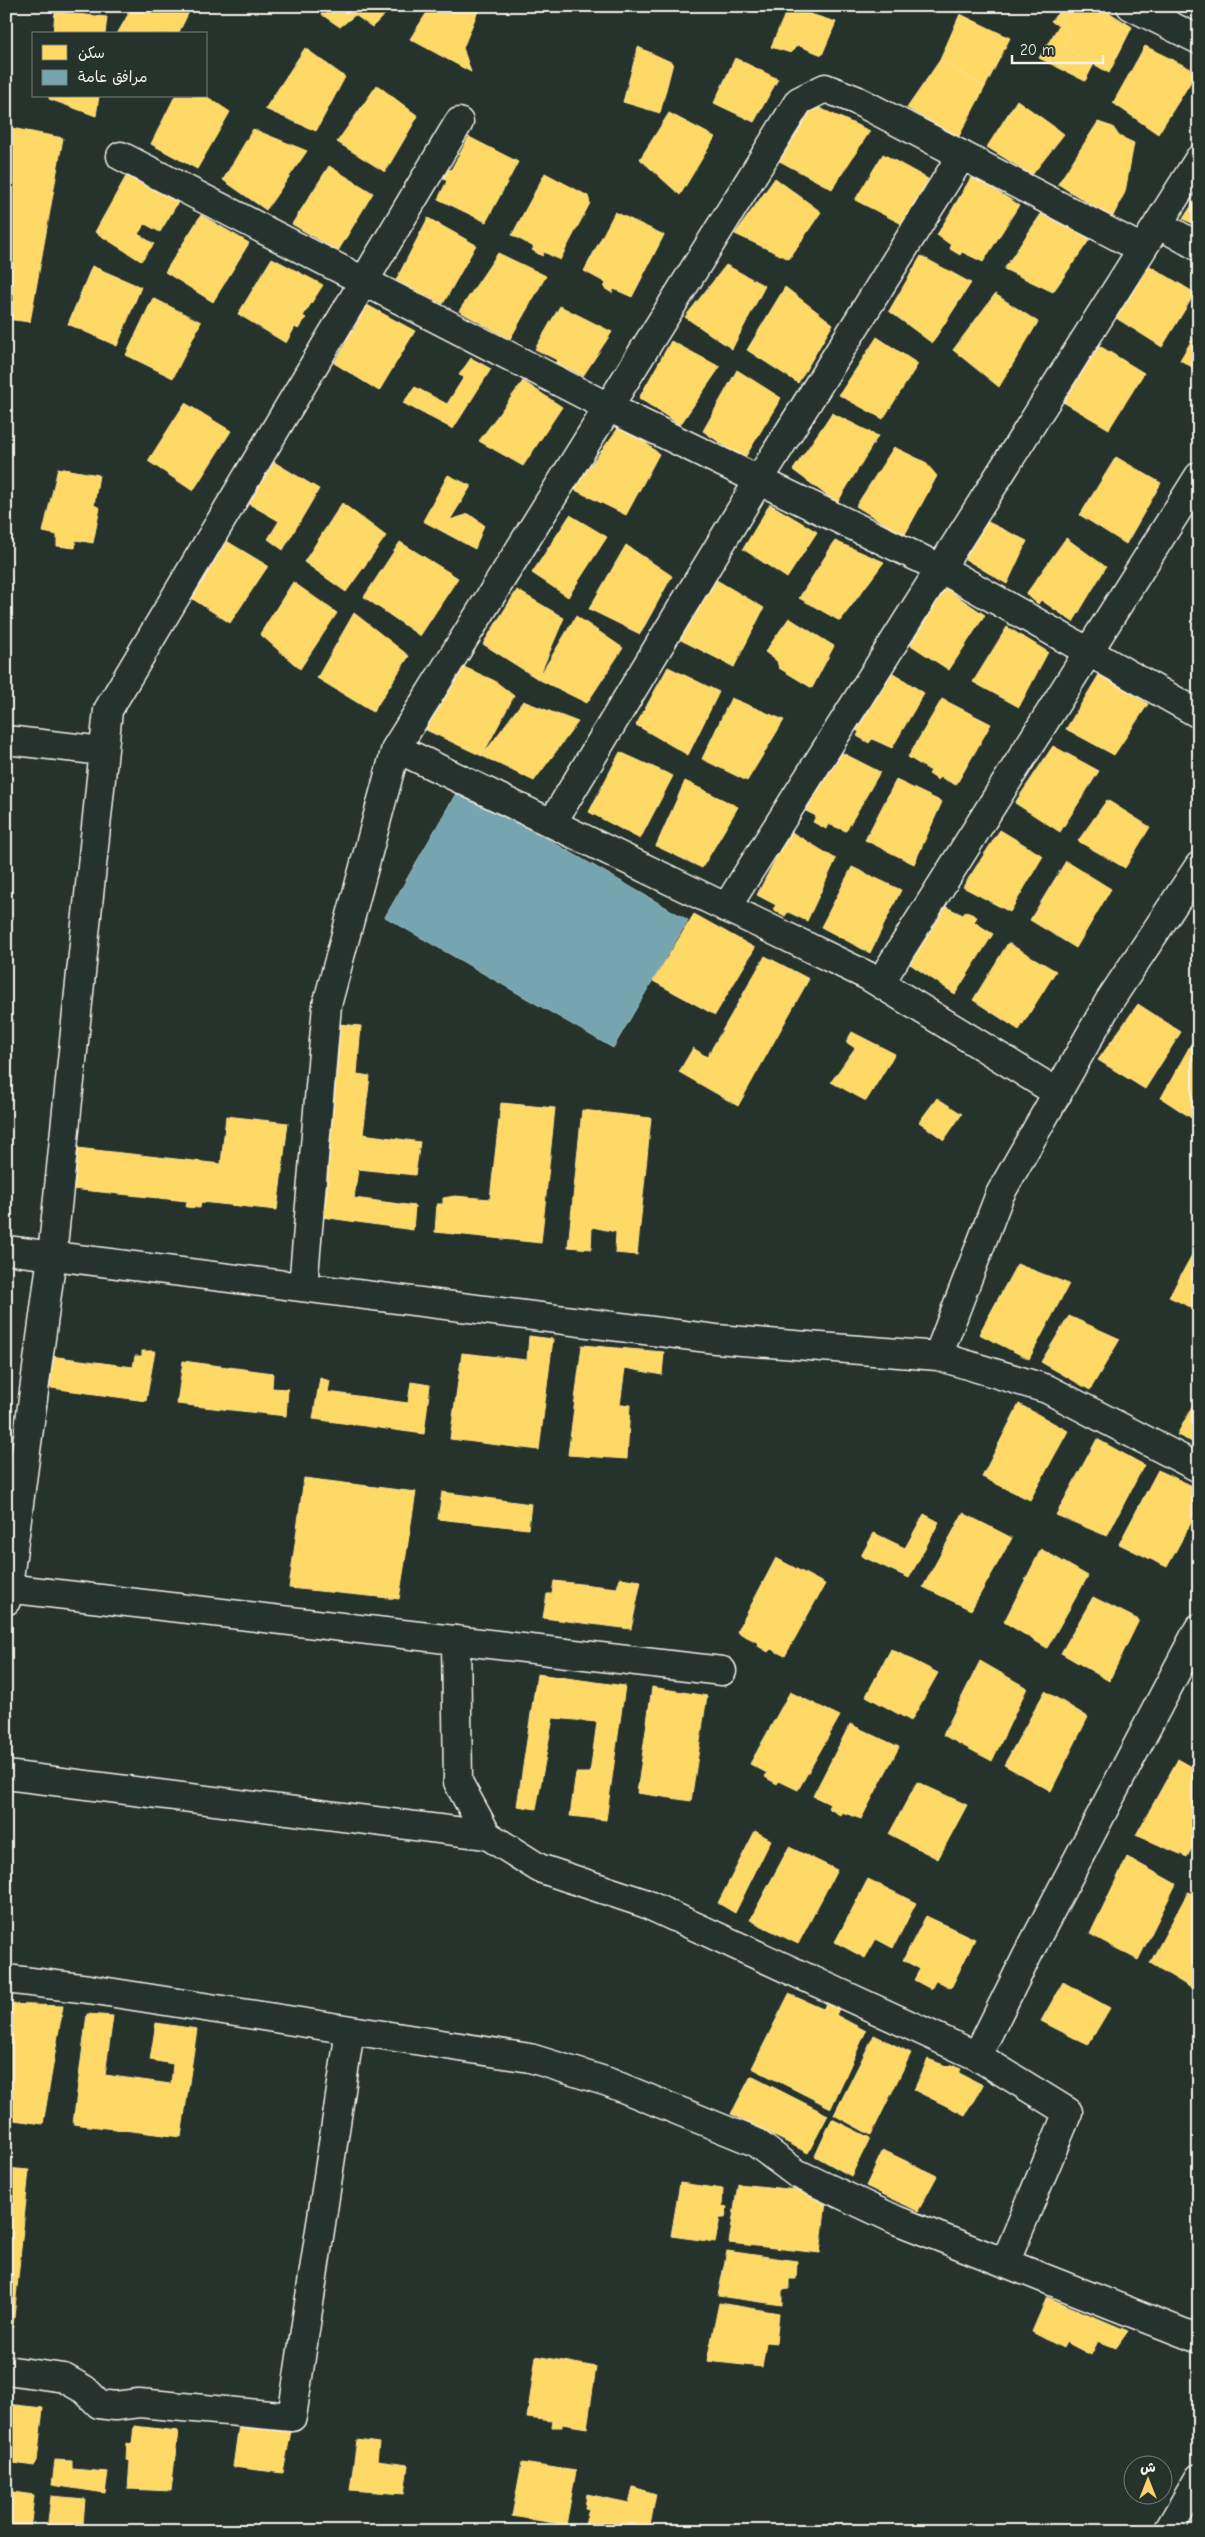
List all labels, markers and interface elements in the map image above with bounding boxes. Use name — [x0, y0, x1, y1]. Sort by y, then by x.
legend — [32, 32, 208, 98]
scale bar — [1012, 32, 1104, 64]
text: 20 m — [1020, 41, 1054, 59]
text: سكن — [78, 44, 105, 62]
text: مرافق عامة — [78, 68, 147, 86]
north arrow — [1122, 2454, 1172, 2504]
text: ش — [1140, 2459, 1156, 2476]

